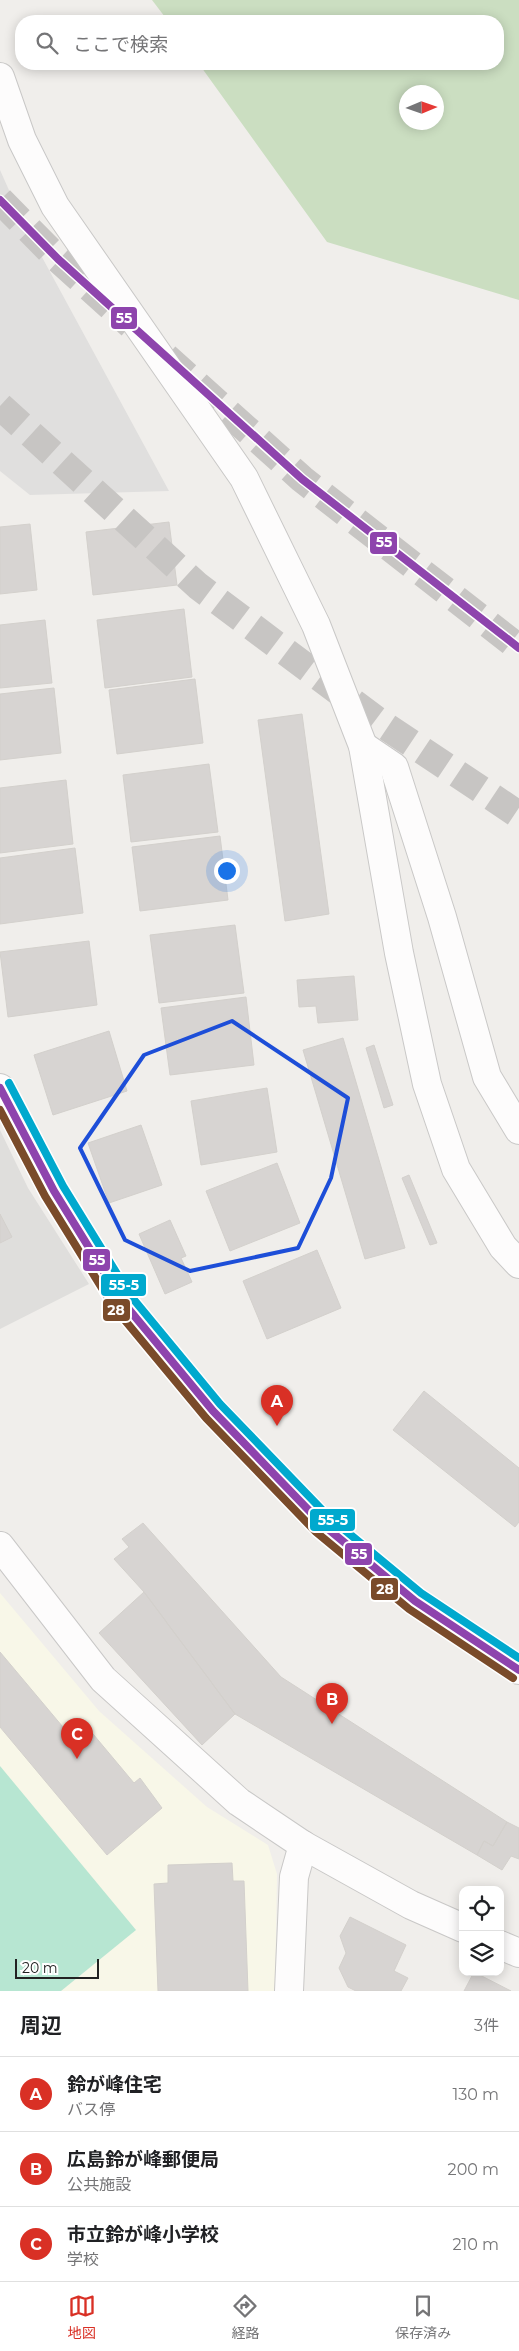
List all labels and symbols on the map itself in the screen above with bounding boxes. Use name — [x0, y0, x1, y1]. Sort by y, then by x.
north arrow — [399, 85, 444, 130]
line badge: 55 — [110, 306, 138, 330]
text: 55 — [116, 309, 132, 327]
line badge: 55 — [369, 531, 398, 555]
text: 55 — [376, 533, 392, 551]
your location — [214, 858, 240, 884]
line badge: 55 — [82, 1248, 111, 1272]
text: 55 — [89, 1251, 105, 1269]
line badge: 55-5 — [100, 1273, 147, 1297]
text: 55-5 — [109, 1276, 139, 1294]
line badge: 28 — [102, 1298, 131, 1322]
text: 28 — [107, 1301, 125, 1319]
pin: A — [261, 1385, 293, 1426]
line badge: 55-5 — [309, 1508, 356, 1532]
text: 55-5 — [318, 1511, 348, 1529]
line badge: 55 — [344, 1542, 373, 1566]
text: 55 — [351, 1545, 367, 1563]
line badge: 28 — [370, 1577, 399, 1601]
text: 28 — [376, 1580, 394, 1598]
pin: B — [316, 1683, 348, 1724]
pin: C — [61, 1718, 93, 1759]
scale bar — [15, 1956, 99, 1979]

